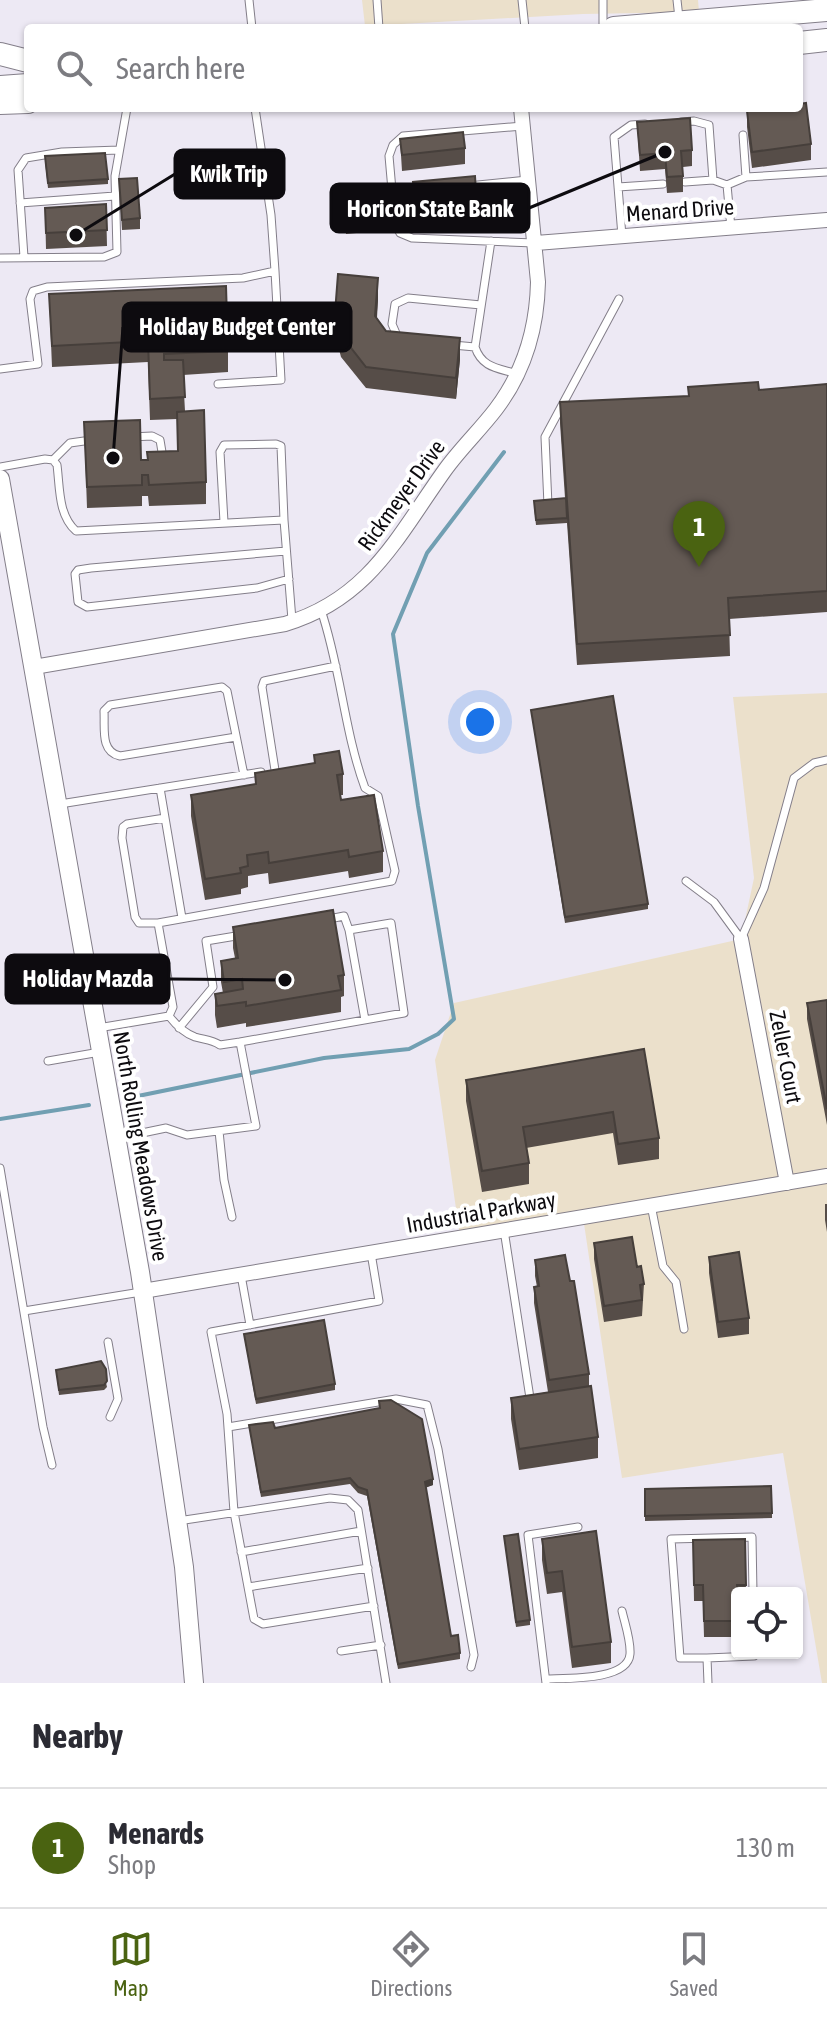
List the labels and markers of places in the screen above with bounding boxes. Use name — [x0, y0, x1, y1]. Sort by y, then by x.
callout: Kwik Trip — [175, 150, 284, 198]
callout: Horicon State Bank — [331, 184, 529, 232]
callout: Holiday Budget Center — [123, 303, 351, 351]
pin: 1 — [673, 501, 725, 567]
callout: Holiday Mazda — [6, 955, 169, 1003]

